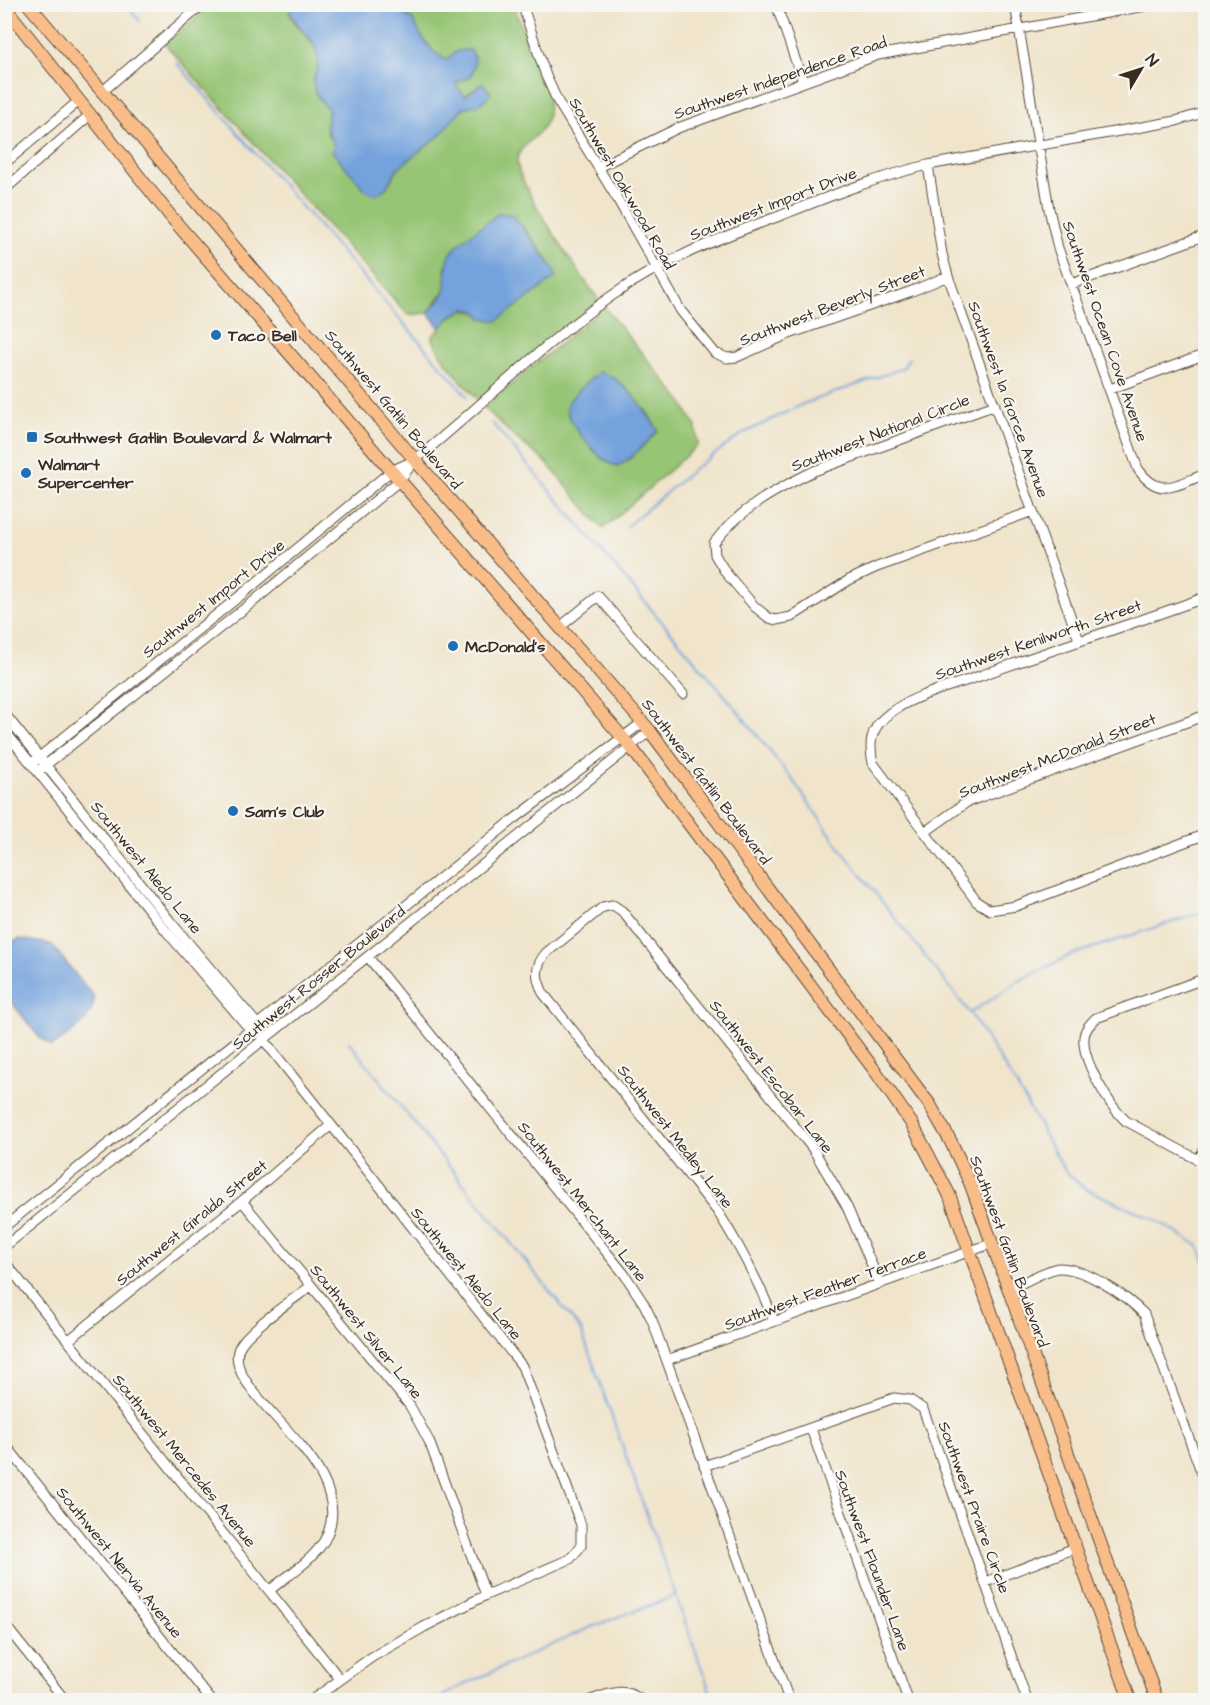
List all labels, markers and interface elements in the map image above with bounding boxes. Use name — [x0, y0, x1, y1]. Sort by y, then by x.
street label: Southwest Independence Road — [671, 31, 890, 125]
north arrow — [1111, 39, 1171, 99]
text: N — [1140, 49, 1164, 71]
street label: Southwest Oakwood Road — [564, 93, 680, 274]
street label: Southwest Import Drive — [687, 162, 860, 246]
street label: Southwest Ocean Cove Avenue — [1057, 218, 1153, 445]
street label: Southwest Beverly Street — [736, 260, 929, 352]
street label: Southwest la Gorce Avenue — [962, 298, 1054, 501]
place label: Taco Bell — [227, 325, 297, 347]
street label: Southwest Gatlin Boulevard — [320, 325, 467, 494]
marker: Taco Bell — [209, 328, 223, 342]
street label: Southwest National Circle — [788, 389, 973, 477]
place label: Southwest Gatlin Boulevard & Walmart — [43, 427, 332, 449]
marker: Southwest Gatlin Boulevard & Walmart — [25, 430, 39, 444]
place label: Walmart Supercenter — [37, 454, 134, 494]
marker: Walmart Supercenter — [19, 466, 33, 480]
street label: Southwest Import Drive — [138, 534, 290, 663]
street label: Southwest Kenilworth Street — [932, 594, 1145, 686]
place label: McDonald's — [465, 636, 545, 658]
marker: McDonald's — [446, 639, 460, 653]
street label: Southwest Gatlin Boulevard — [636, 694, 776, 869]
street label: Southwest McDonald Street — [956, 708, 1160, 804]
street label: Southwest Aledo Lane — [86, 797, 207, 939]
place label: Sam's Club — [244, 801, 324, 823]
marker: Sam's Club — [226, 804, 240, 818]
street label: Southwest Rosser Boulevard — [227, 901, 410, 1055]
street label: Southwest Escobar Lane — [704, 995, 838, 1158]
street label: Southwest Medley Lane — [611, 1060, 738, 1214]
street label: Southwest Merchant Lane — [513, 1117, 652, 1287]
street label: Southwest Gatlin Boulevard — [964, 1152, 1054, 1350]
street label: Southwest Giralda Street — [111, 1154, 273, 1291]
street label: Southwest Aledo Lane — [406, 1203, 527, 1345]
street label: Southwest Feather Terrace — [721, 1242, 930, 1336]
street label: Southwest Silver Lane — [305, 1260, 428, 1404]
street label: Southwest Mercedes Avenue — [107, 1369, 261, 1552]
street label: Southwest Praire Circle — [933, 1418, 1016, 1597]
street label: Southwest Flounder Lane — [829, 1467, 915, 1654]
street label: Southwest Nervia Avenue — [51, 1482, 187, 1643]

